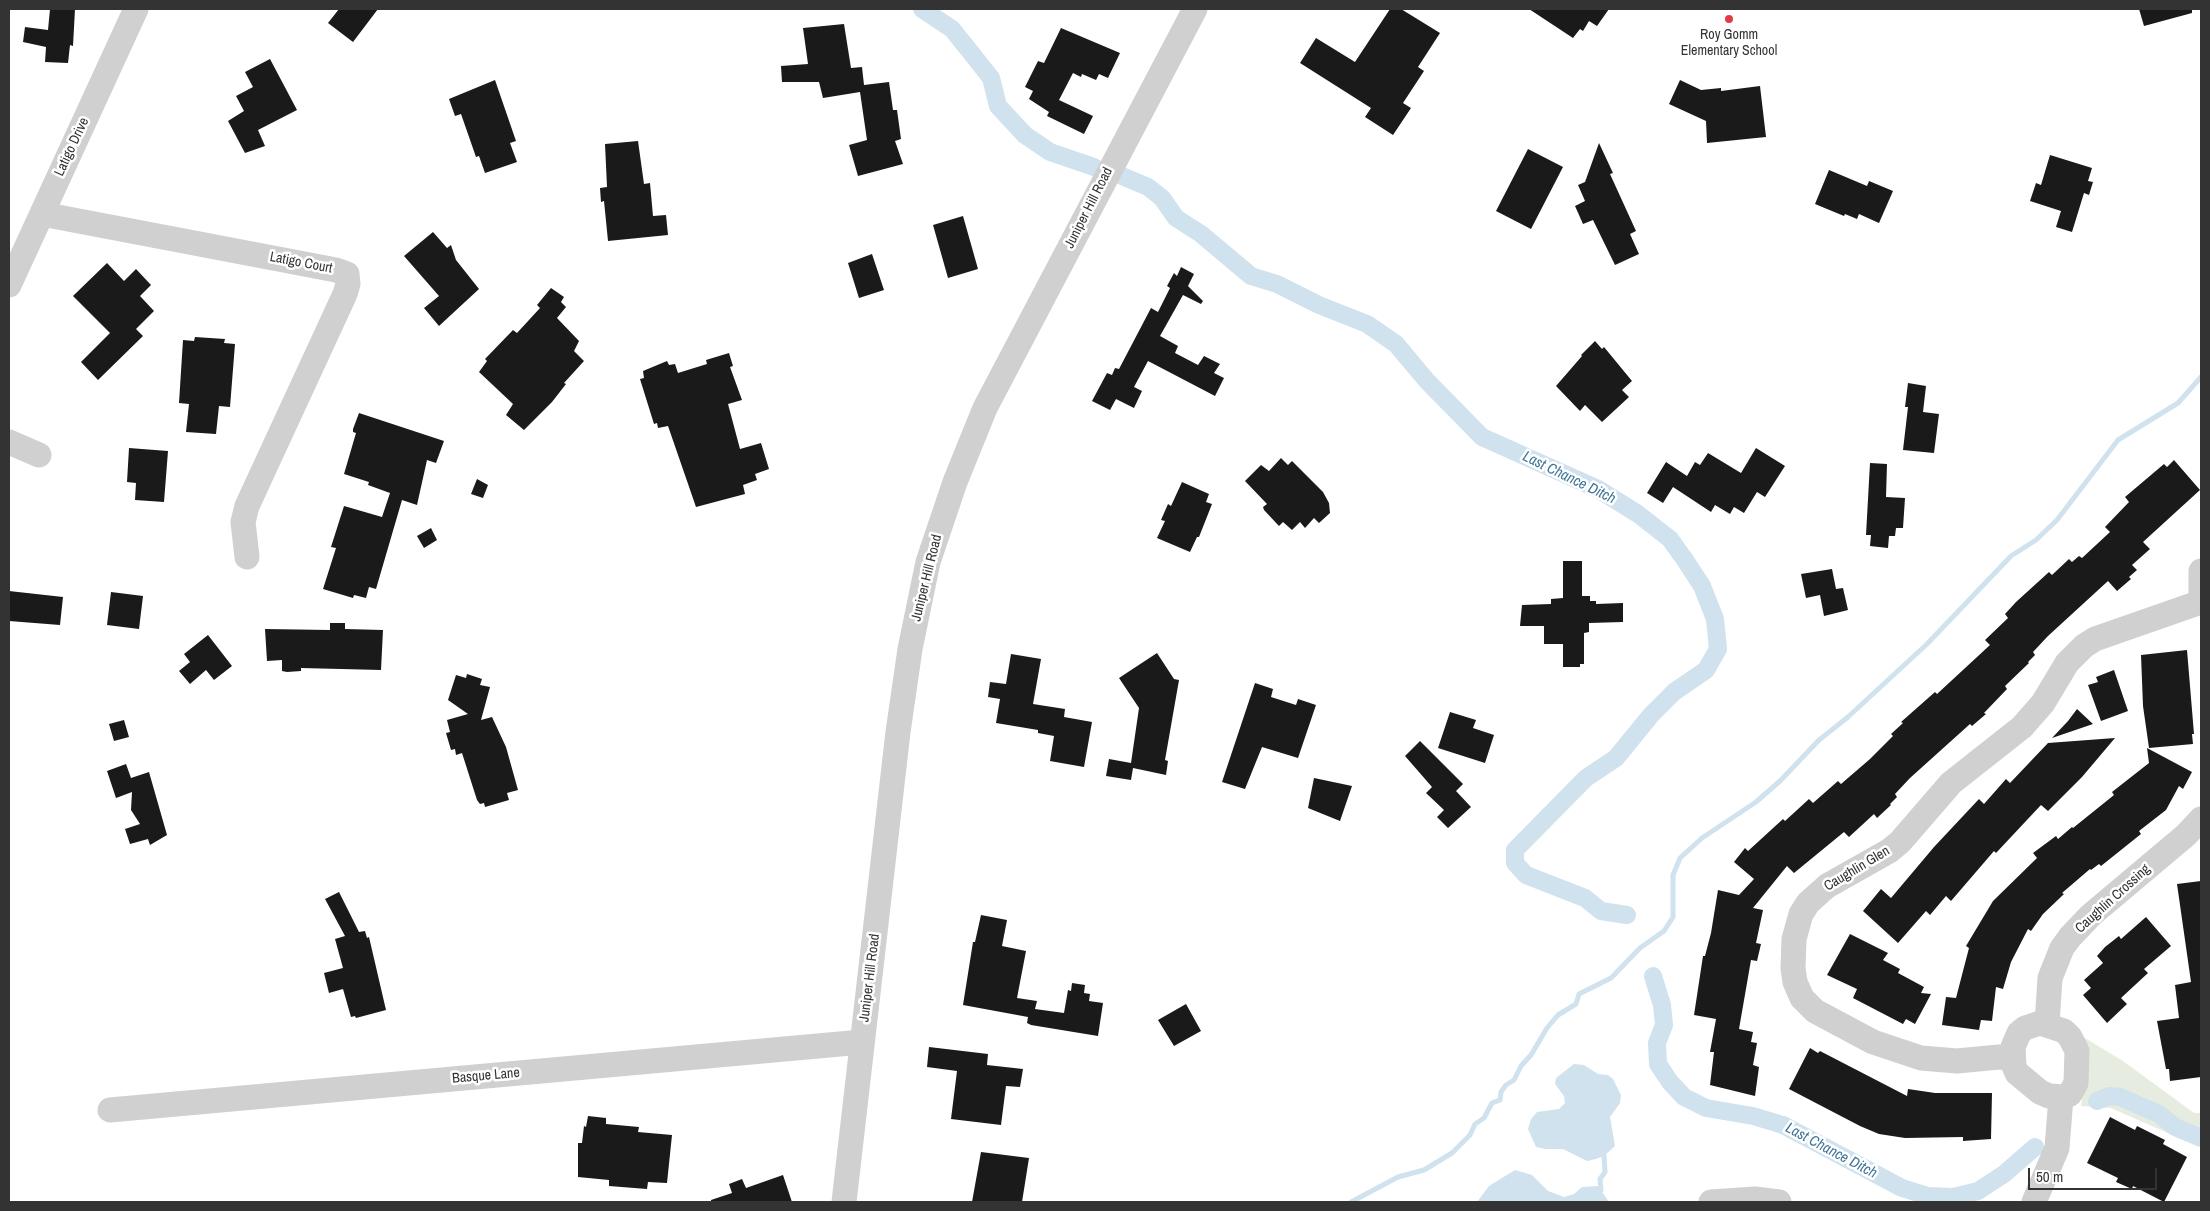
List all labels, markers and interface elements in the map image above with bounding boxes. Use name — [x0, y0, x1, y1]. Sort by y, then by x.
marker: Roy Gomm Elementary School — [1723, 13, 1735, 25]
place label: Roy Gomm Elementary School — [1681, 27, 1777, 59]
street label: Latigo Drive — [51, 115, 93, 179]
street label: Juniper Hill Road — [1061, 165, 1117, 251]
street label: Latigo Court — [268, 249, 334, 277]
water label: Last Chance Ditch — [1520, 448, 1618, 508]
street label: Juniper Hill Road — [908, 533, 946, 623]
street label: Caughlin Glen — [1821, 843, 1893, 895]
street label: Caughlin Crossing — [2072, 861, 2154, 937]
street label: Juniper Hill Road — [856, 933, 884, 1023]
street label: Basque Lane — [452, 1065, 520, 1087]
water label: Last Chance Ditch — [1782, 1119, 1880, 1183]
scale bar — [2030, 1158, 2159, 1190]
text: 50 m — [2036, 1166, 2063, 1187]

